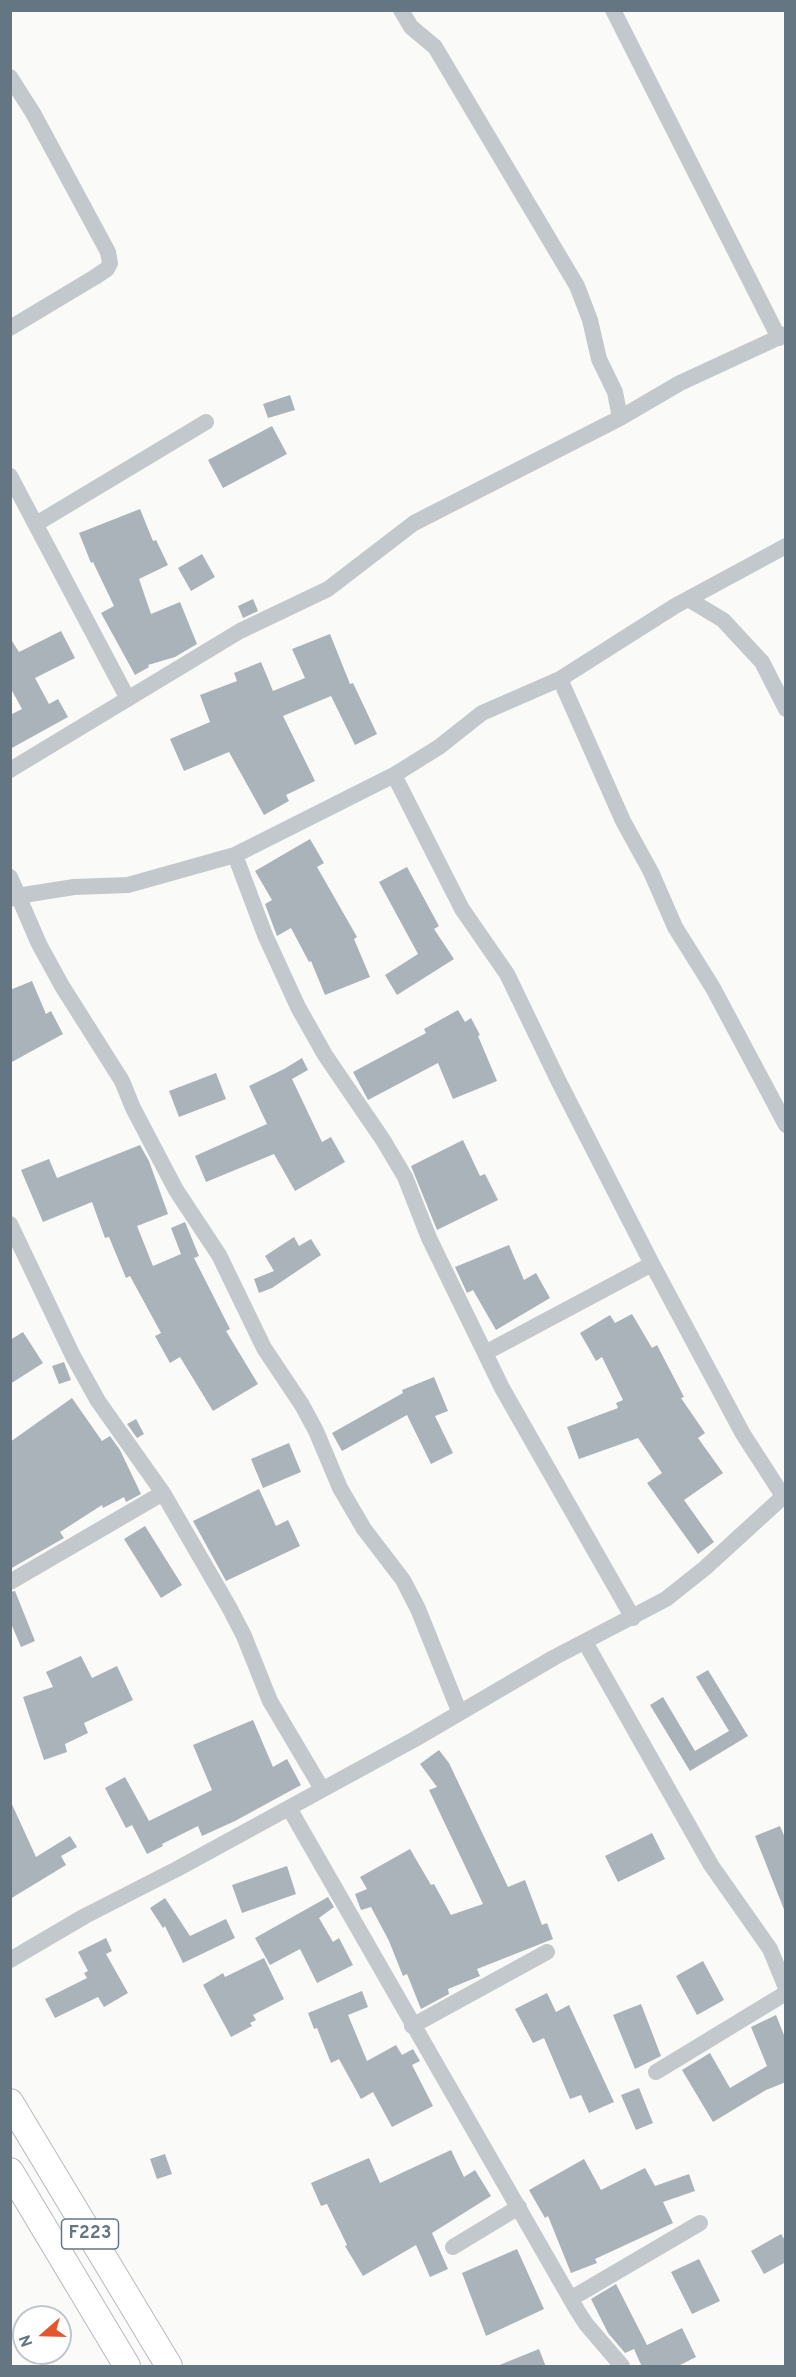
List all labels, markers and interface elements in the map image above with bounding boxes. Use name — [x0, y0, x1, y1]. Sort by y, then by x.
road number: F223 — [62, 2219, 118, 2249]
north arrow — [12, 2305, 72, 2365]
text: N — [16, 2332, 38, 2349]

